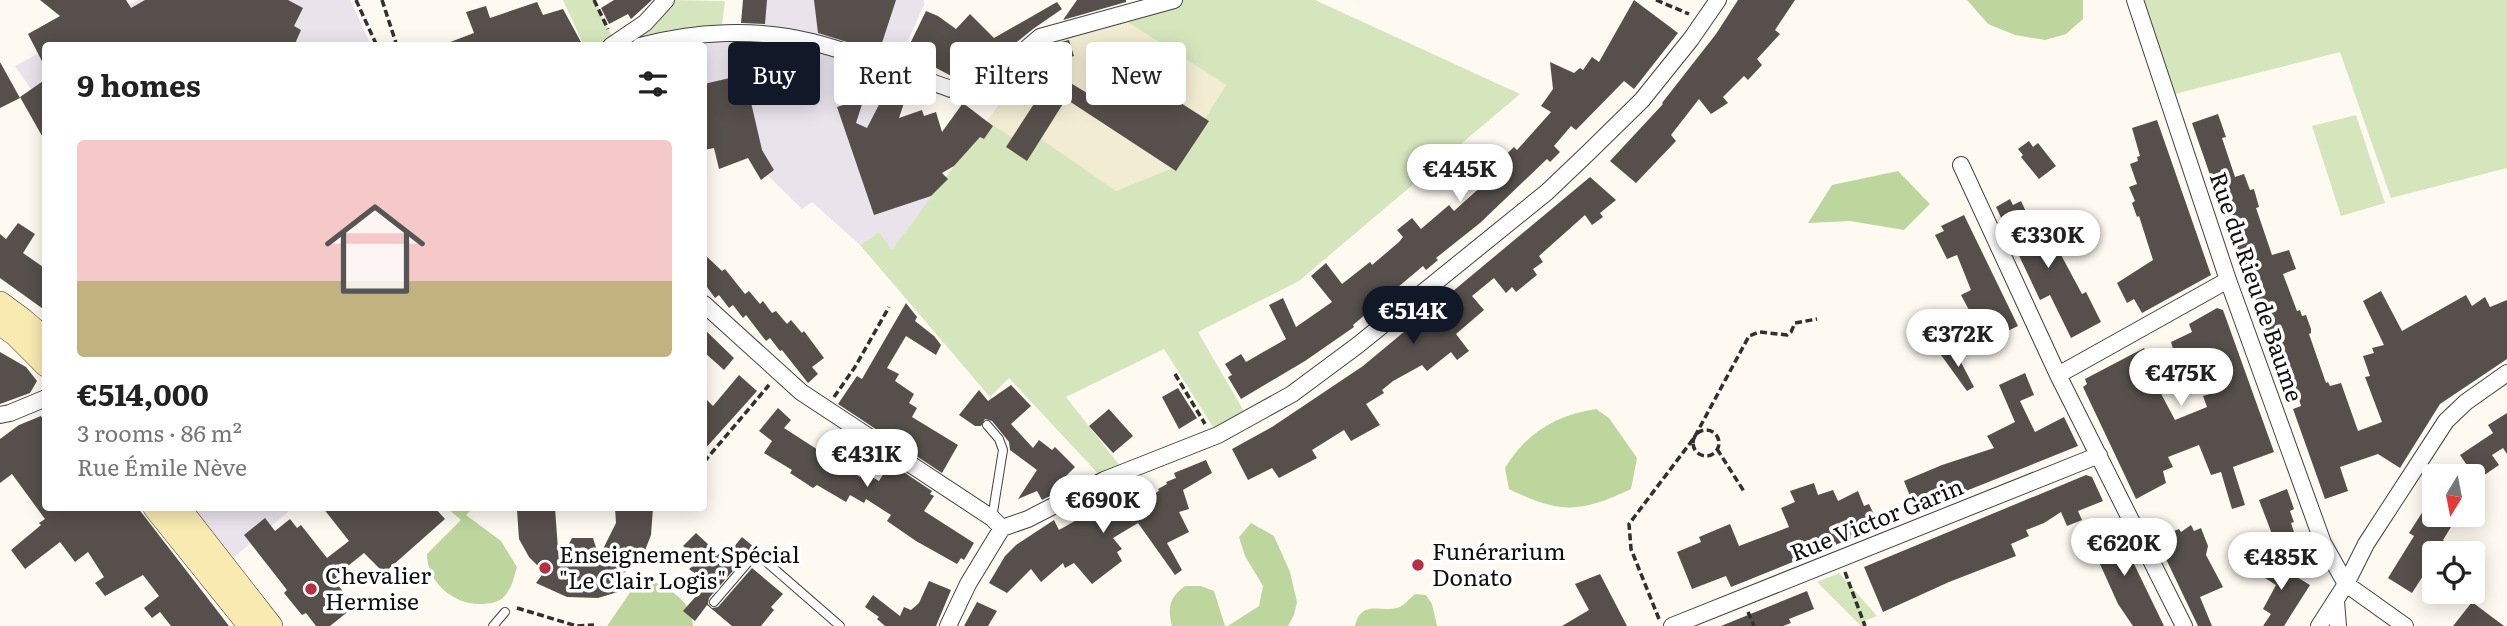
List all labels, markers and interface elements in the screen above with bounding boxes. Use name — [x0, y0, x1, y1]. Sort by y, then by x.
chip: Buy — [728, 42, 820, 105]
chip: Rent — [834, 42, 936, 105]
chip: Filters — [950, 42, 1072, 105]
chip: New — [1086, 42, 1186, 105]
text: 9 homes — [77, 62, 201, 106]
icon: filters — [634, 65, 672, 103]
pin: €445K — [1411, 144, 1509, 204]
text: €445K — [1423, 150, 1497, 184]
street label: Rue du Rieu de Baume — [2203, 167, 2313, 406]
icon: home — [312, 186, 438, 312]
pin: €330K — [1999, 210, 2097, 270]
text: €330K — [2011, 216, 2085, 250]
pin: €514K — [1364, 286, 1462, 346]
text: €514K — [1378, 292, 1448, 326]
pin: €372K — [1909, 310, 2007, 369]
text: €372K — [1922, 315, 1994, 349]
pin: €475K — [2132, 348, 2230, 408]
text: €475K — [2145, 354, 2217, 388]
text: €514,000 — [77, 371, 209, 415]
text: 3 rooms · 86 m² — [77, 415, 242, 449]
pin: €431K — [818, 430, 916, 489]
text: €431K — [832, 435, 902, 469]
text: Rue Émile Nève — [77, 449, 247, 483]
north arrow — [2422, 464, 2485, 527]
map controls — [2422, 464, 2485, 604]
street label: Rue Victor Garin — [1785, 468, 1968, 568]
pin: €690K — [1054, 476, 1152, 535]
text: €690K — [1066, 481, 1140, 515]
pin: €620K — [2075, 518, 2173, 578]
text: €620K — [2087, 524, 2161, 558]
pin: €485K — [2232, 532, 2330, 592]
place label: Funérarium Donato — [1432, 533, 1566, 593]
place label: Enseignement Spécial "Le Clair Logis" — [559, 536, 800, 596]
text: €485K — [2244, 538, 2318, 572]
button: locate — [2422, 541, 2485, 604]
place label: Chevalier Hermise — [325, 557, 431, 617]
marker: Funérarium Donato — [1410, 557, 1426, 573]
marker: Enseignement Spécial "Le Clair Logis" — [537, 560, 553, 576]
marker: Chevalier Hermise — [303, 581, 319, 597]

